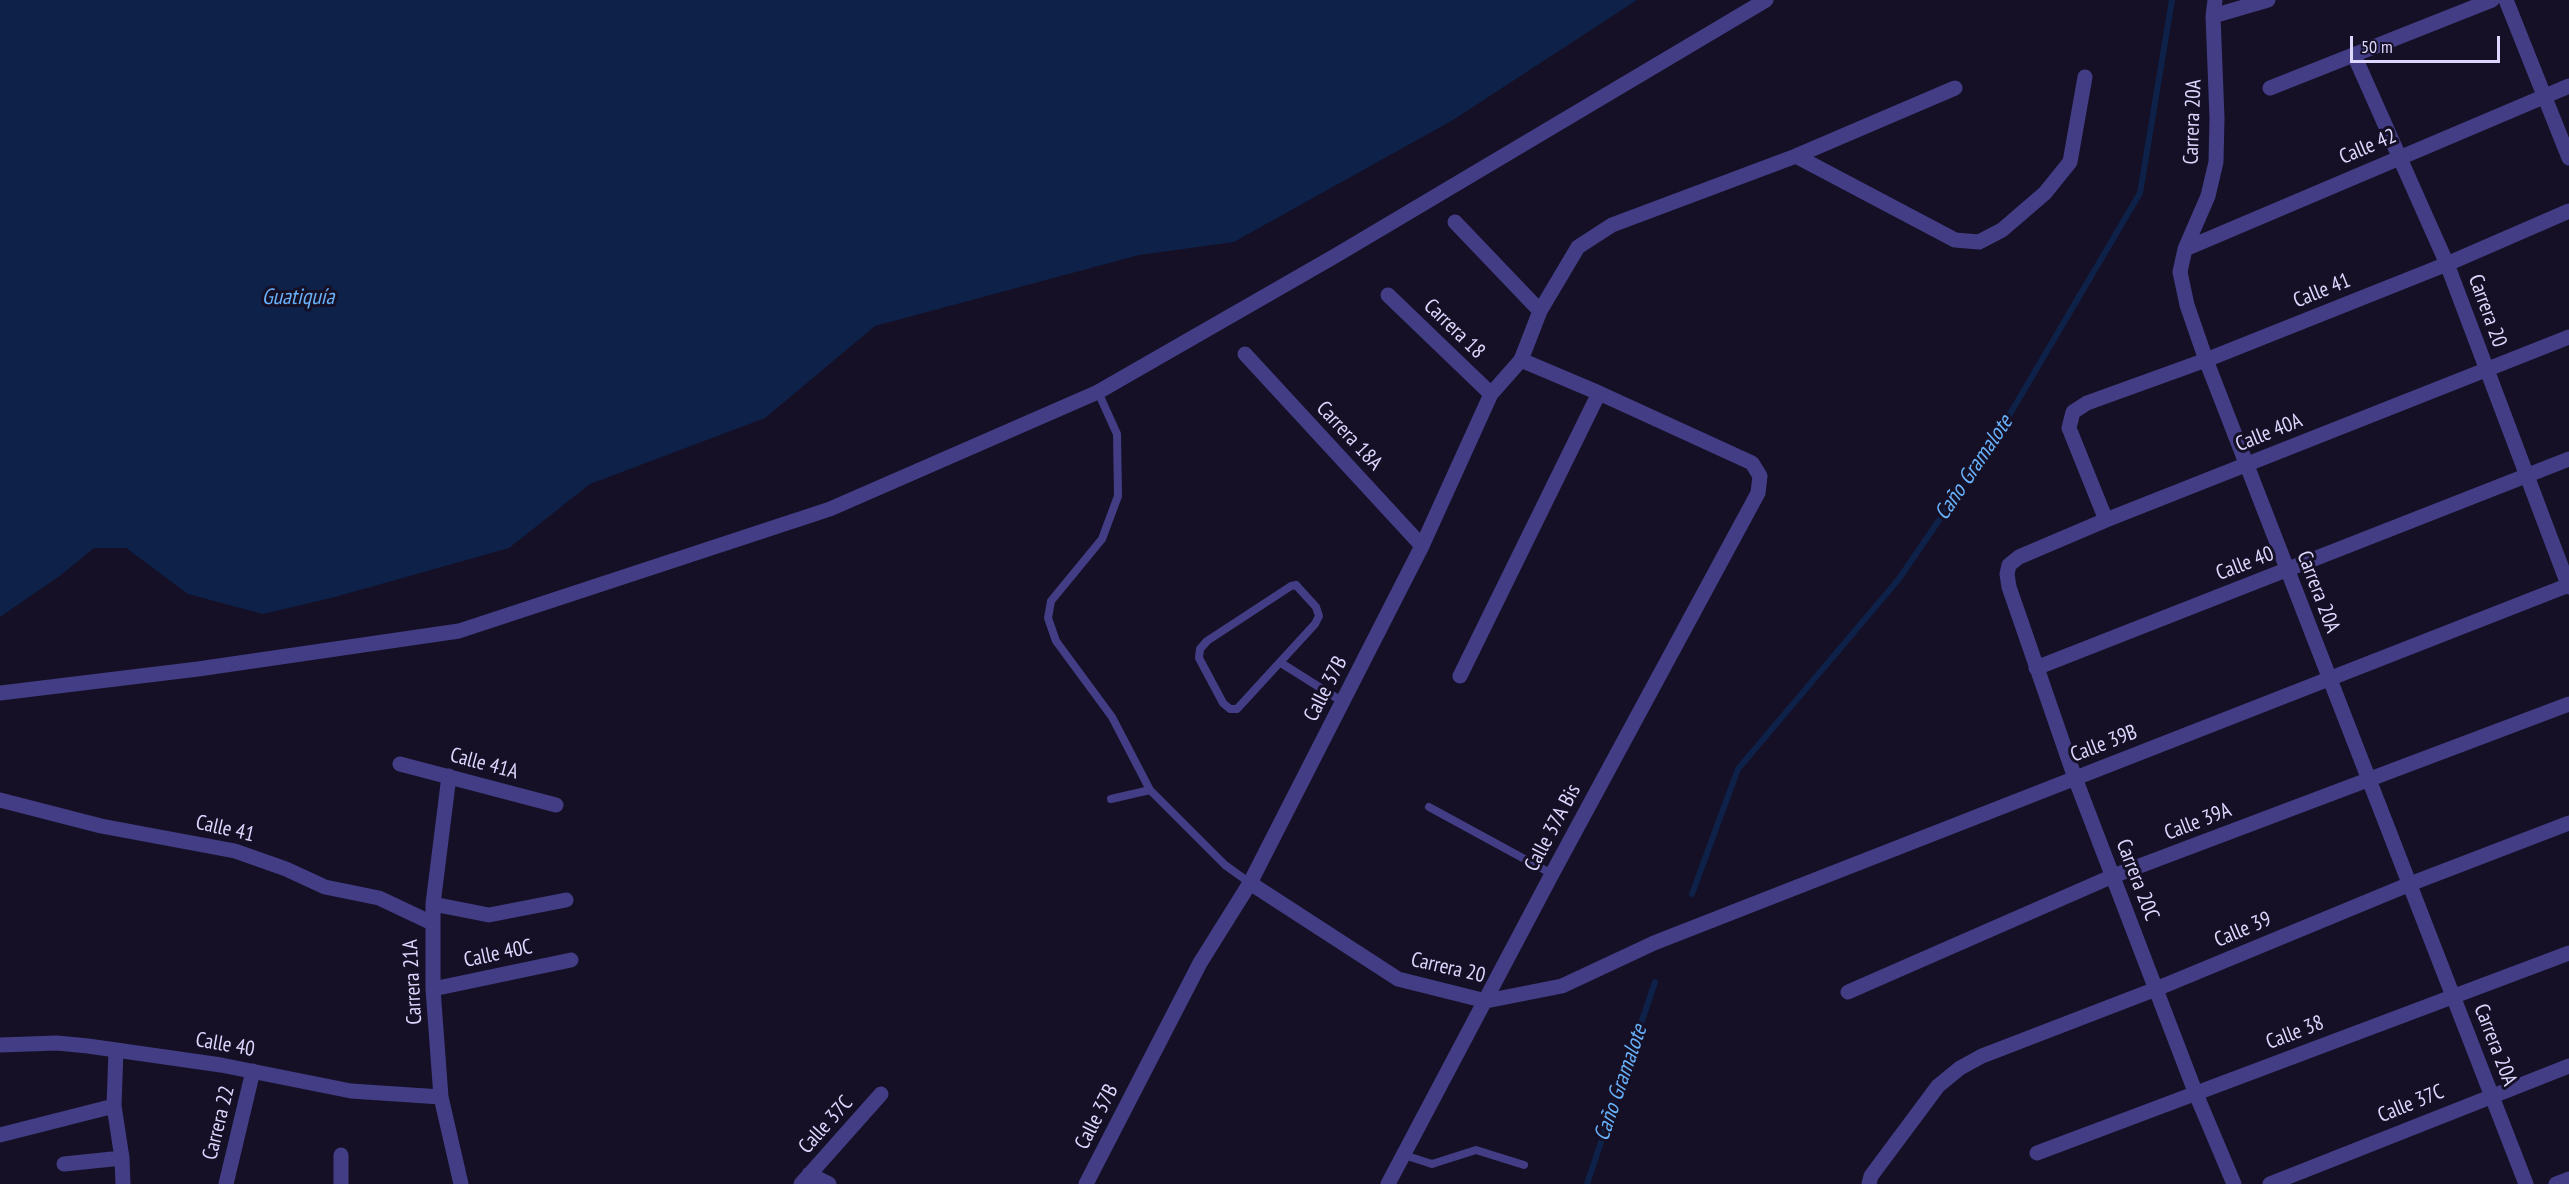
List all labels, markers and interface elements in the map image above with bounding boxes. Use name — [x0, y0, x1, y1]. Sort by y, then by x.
scale bar — [2353, 24, 2503, 62]
text: 50 m — [2361, 35, 2393, 58]
street label: Carrera 20A — [2179, 79, 2207, 165]
street label: Calle 42 — [2336, 124, 2400, 170]
street label: Calle 41 — [2290, 268, 2354, 314]
street label: Carrera 20 — [2462, 271, 2512, 351]
water label: Guatiquía — [262, 285, 334, 311]
street label: Carrera 18 — [1418, 294, 1490, 364]
street label: Carrera 18A — [1311, 396, 1387, 476]
street label: Calle 40A — [2232, 408, 2306, 458]
water label: Caño Gramalote — [1929, 411, 2019, 525]
street label: Calle 40 — [2213, 542, 2277, 586]
street label: Carrera 20A — [2291, 548, 2345, 636]
street label: Calle 37B — [1299, 652, 1353, 726]
street label: Calle 39B — [2067, 720, 2141, 768]
street label: Calle 41A — [447, 743, 521, 785]
street label: Calle 37A Bis — [1520, 780, 1586, 876]
street label: Calle 39A — [2161, 798, 2235, 846]
street label: Calle 41 — [193, 810, 257, 848]
street label: Carrera 20C — [2110, 836, 2164, 924]
street label: Calle 39 — [2211, 907, 2275, 953]
street label: Calle 40C — [462, 934, 534, 974]
street label: Carrera 21A — [398, 939, 428, 1025]
street label: Carrera 20 — [1408, 947, 1488, 989]
street label: Carrera 20A — [2468, 1001, 2522, 1089]
street label: Calle 38 — [2263, 1011, 2327, 1055]
water label: Caño Gramalote — [1589, 1022, 1653, 1144]
street label: Calle 40 — [193, 1027, 257, 1063]
street label: Calle 37C — [2374, 1079, 2448, 1129]
street label: Calle 37B — [1070, 1080, 1124, 1154]
street label: Carrera 22 — [198, 1083, 240, 1163]
street label: Calle 37C — [794, 1091, 858, 1159]

